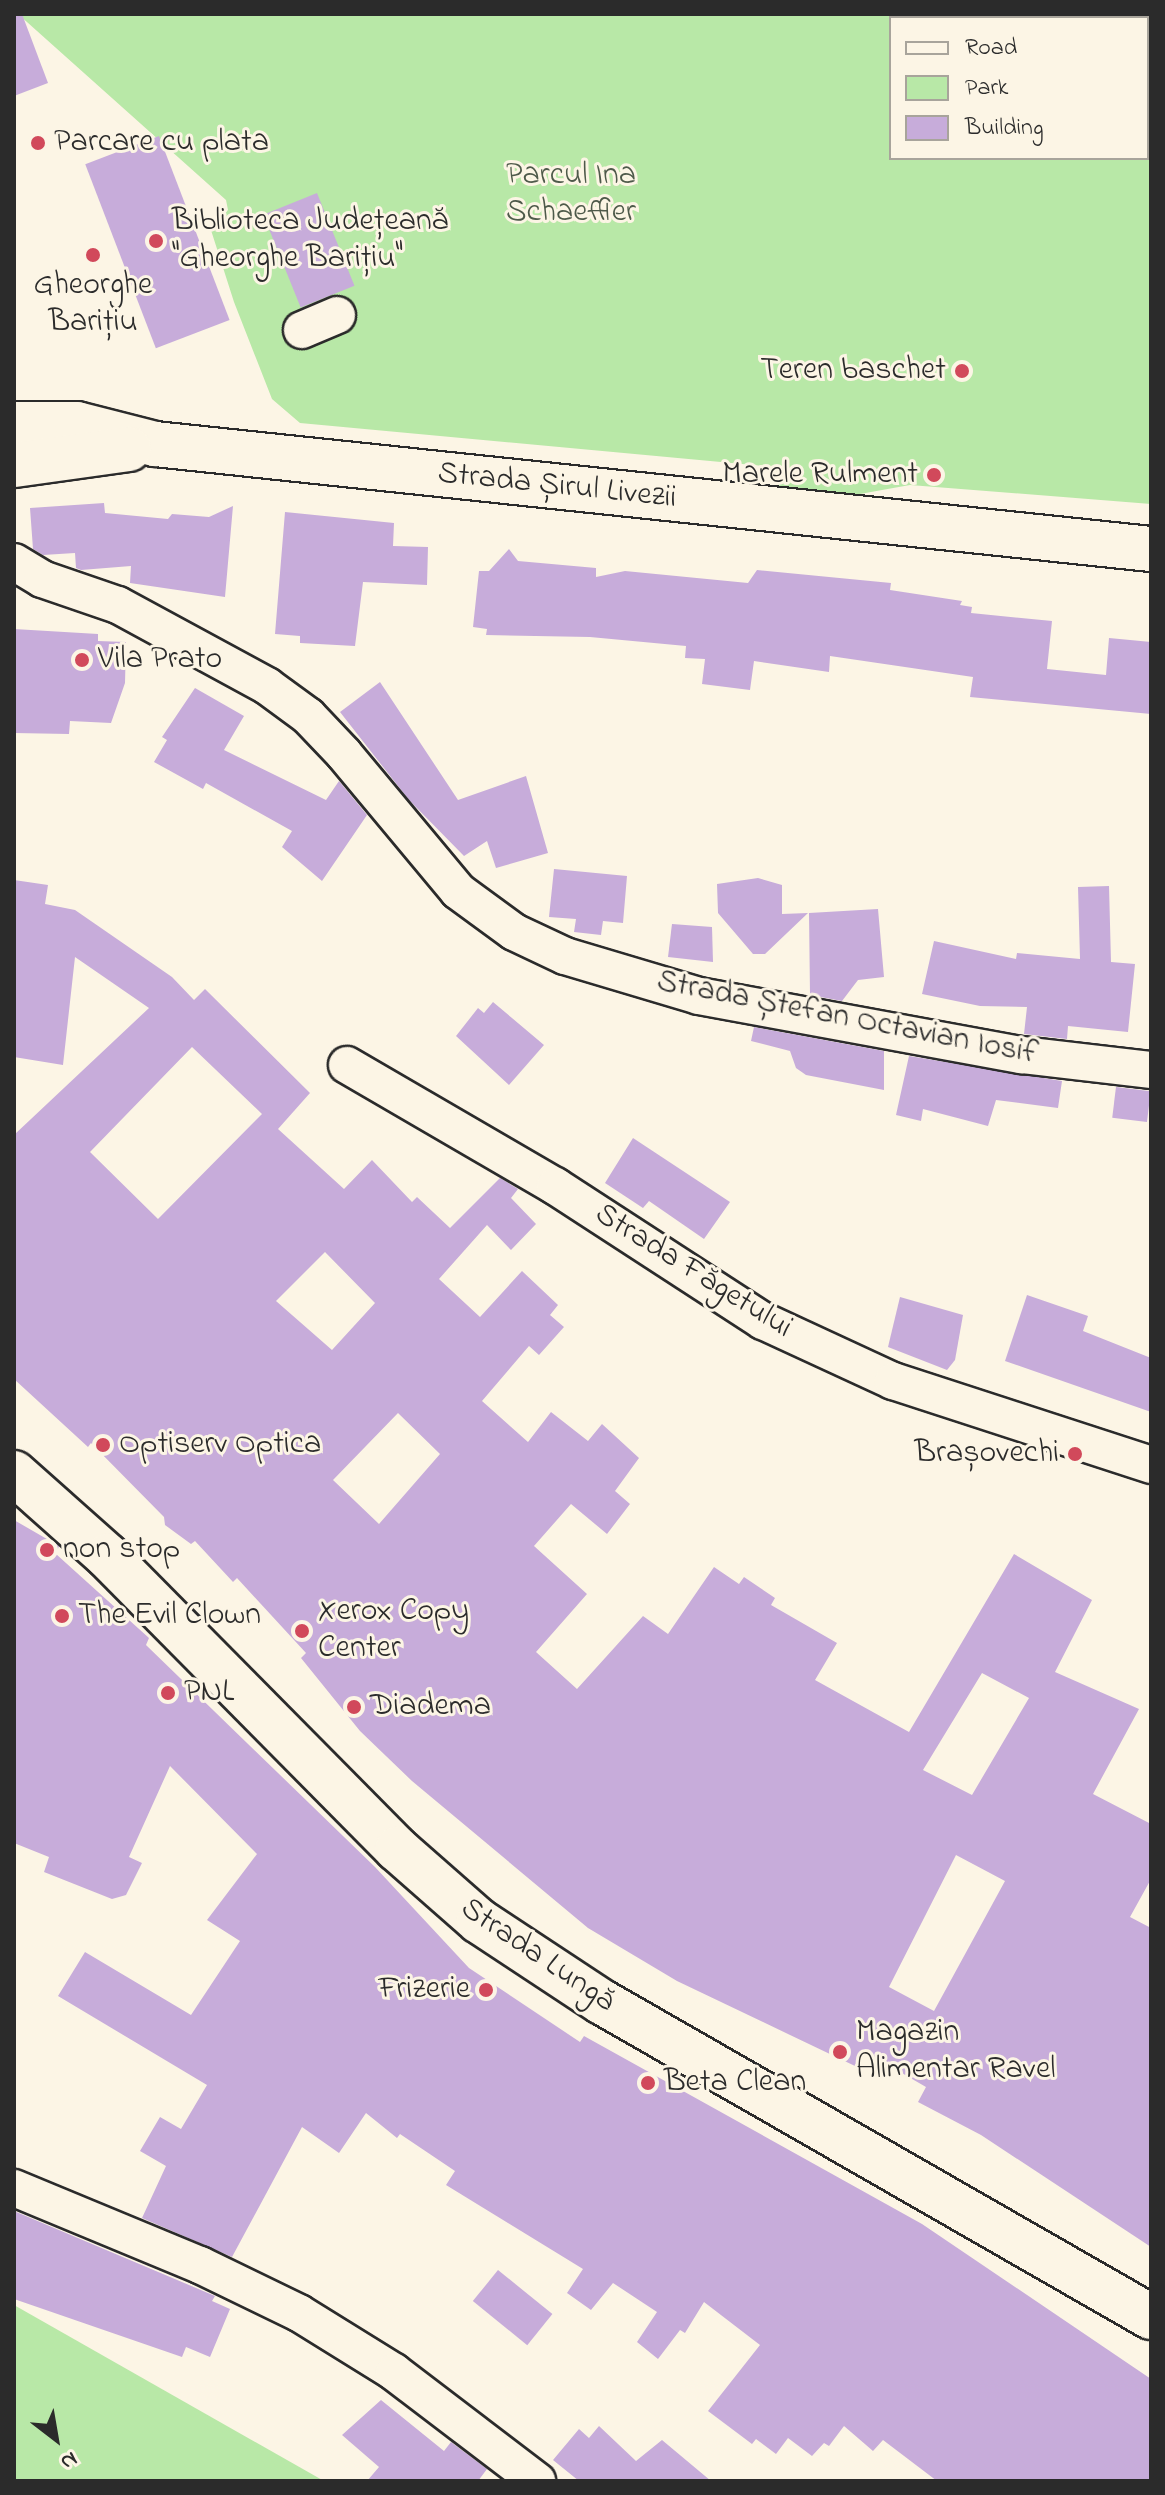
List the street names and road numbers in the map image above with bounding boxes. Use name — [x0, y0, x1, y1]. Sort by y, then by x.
street label: Strada Șirul Livezii — [436, 455, 678, 519]
street label: Strada Ștefan Octavian Iosif — [653, 963, 1041, 1075]
street label: Strada Făgetului — [587, 1196, 799, 1348]
street label: Strada Lungă — [452, 1890, 622, 2022]

